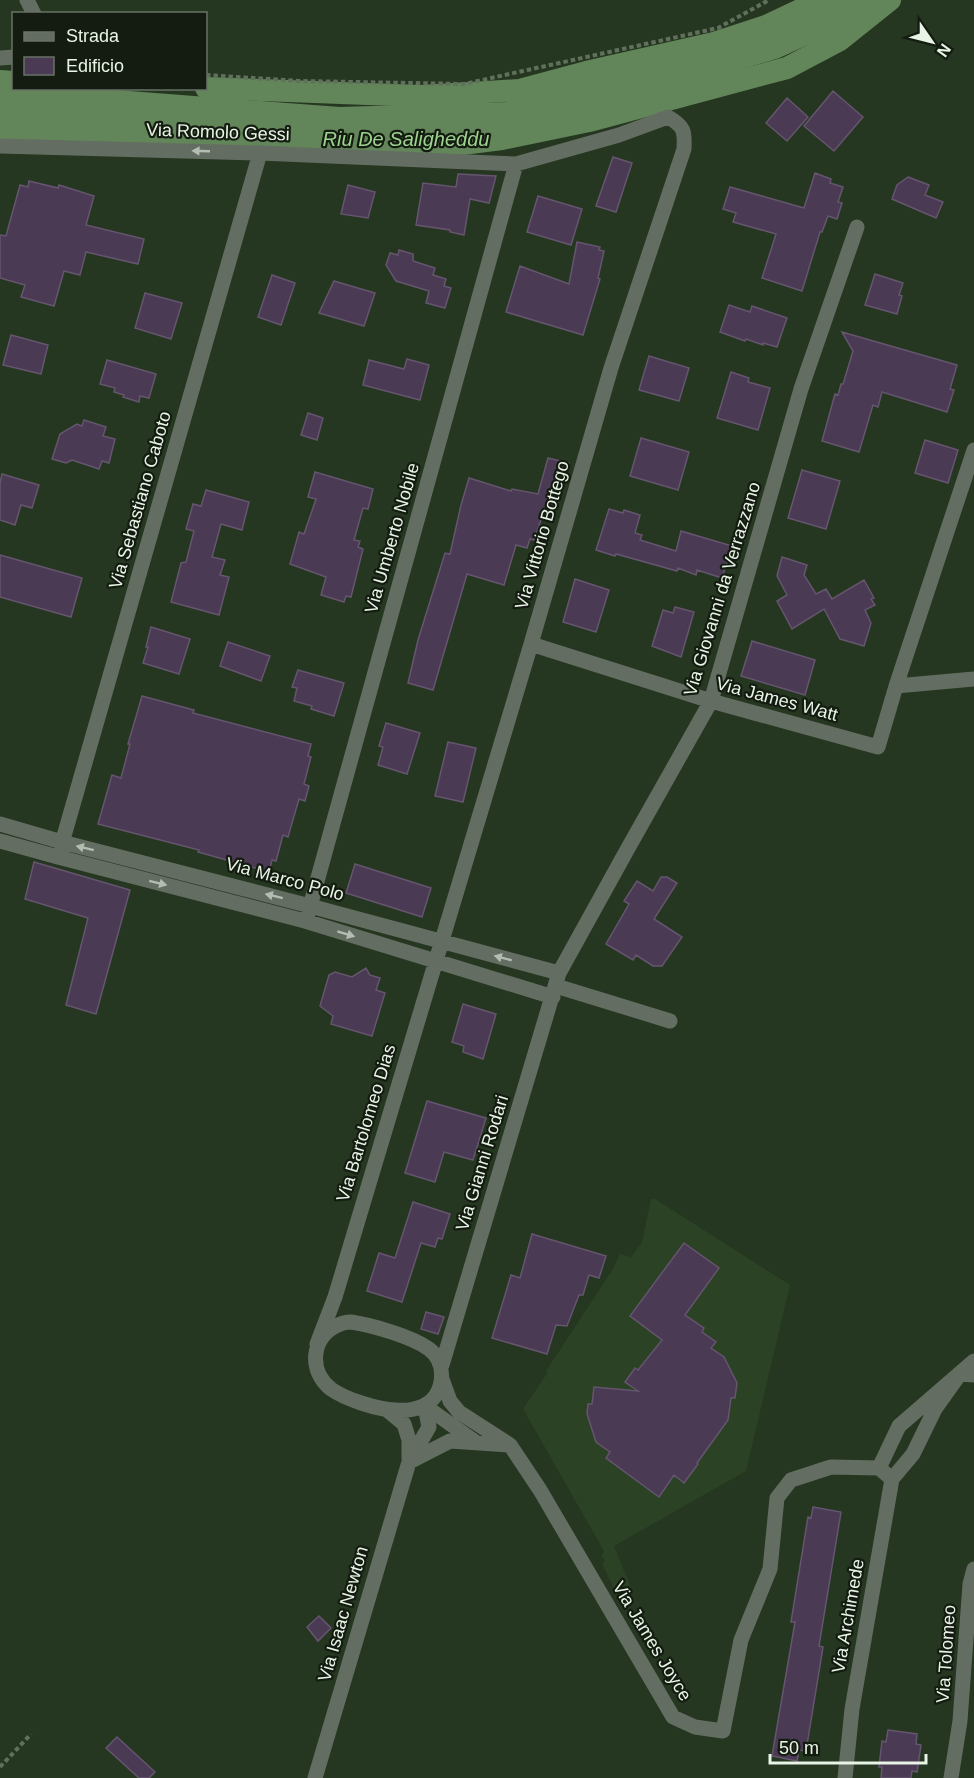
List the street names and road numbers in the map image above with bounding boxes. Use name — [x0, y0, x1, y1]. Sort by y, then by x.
street label: Via Romolo Gessi — [146, 119, 290, 145]
street label: Via Sebastiano Caboto — [105, 409, 175, 591]
street label: Via Vittorio Bottego — [511, 458, 573, 612]
street label: Via Umberto Nobile — [361, 460, 423, 616]
street label: Via Giovanni da Verrazzano — [680, 480, 764, 698]
street label: Via James Watt — [714, 673, 840, 725]
street label: Via Marco Polo — [224, 854, 346, 904]
street label: Via Bartolomeo Dias — [332, 1042, 400, 1204]
street label: Via Gianni Rodari — [452, 1093, 512, 1233]
street label: Via Isaac Newton — [314, 1544, 372, 1684]
street label: Via Archimede — [828, 1557, 868, 1675]
street label: Via James Joyce — [608, 1578, 696, 1704]
street label: Via Tolomeo — [933, 1604, 959, 1704]

